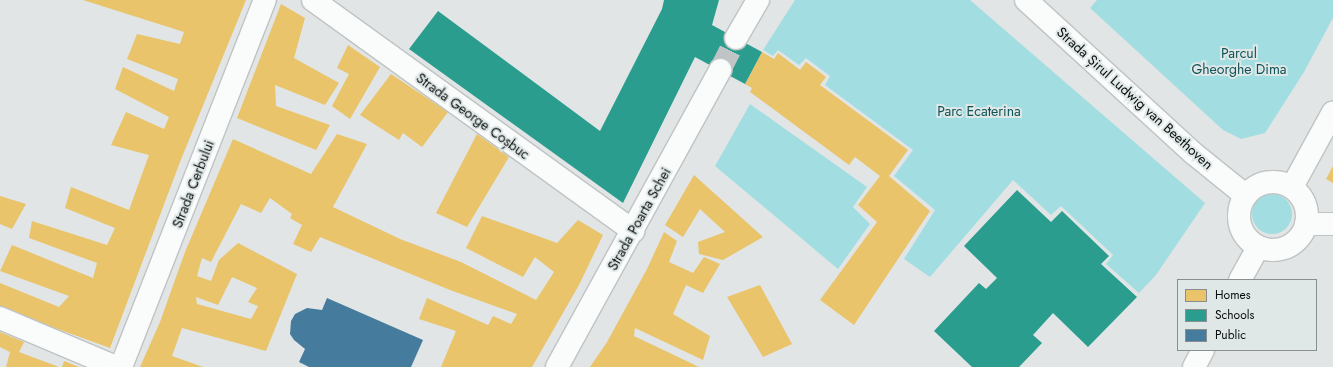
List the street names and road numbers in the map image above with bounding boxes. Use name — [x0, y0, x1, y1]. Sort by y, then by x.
street label: Strada Șirul Ludwig van Beethoven — [1053, 23, 1217, 173]
street label: Strada George Coșbuc — [413, 69, 533, 163]
street label: Strada Cerbului — [169, 138, 217, 230]
street label: Strada Poarta Schei — [604, 165, 674, 273]

